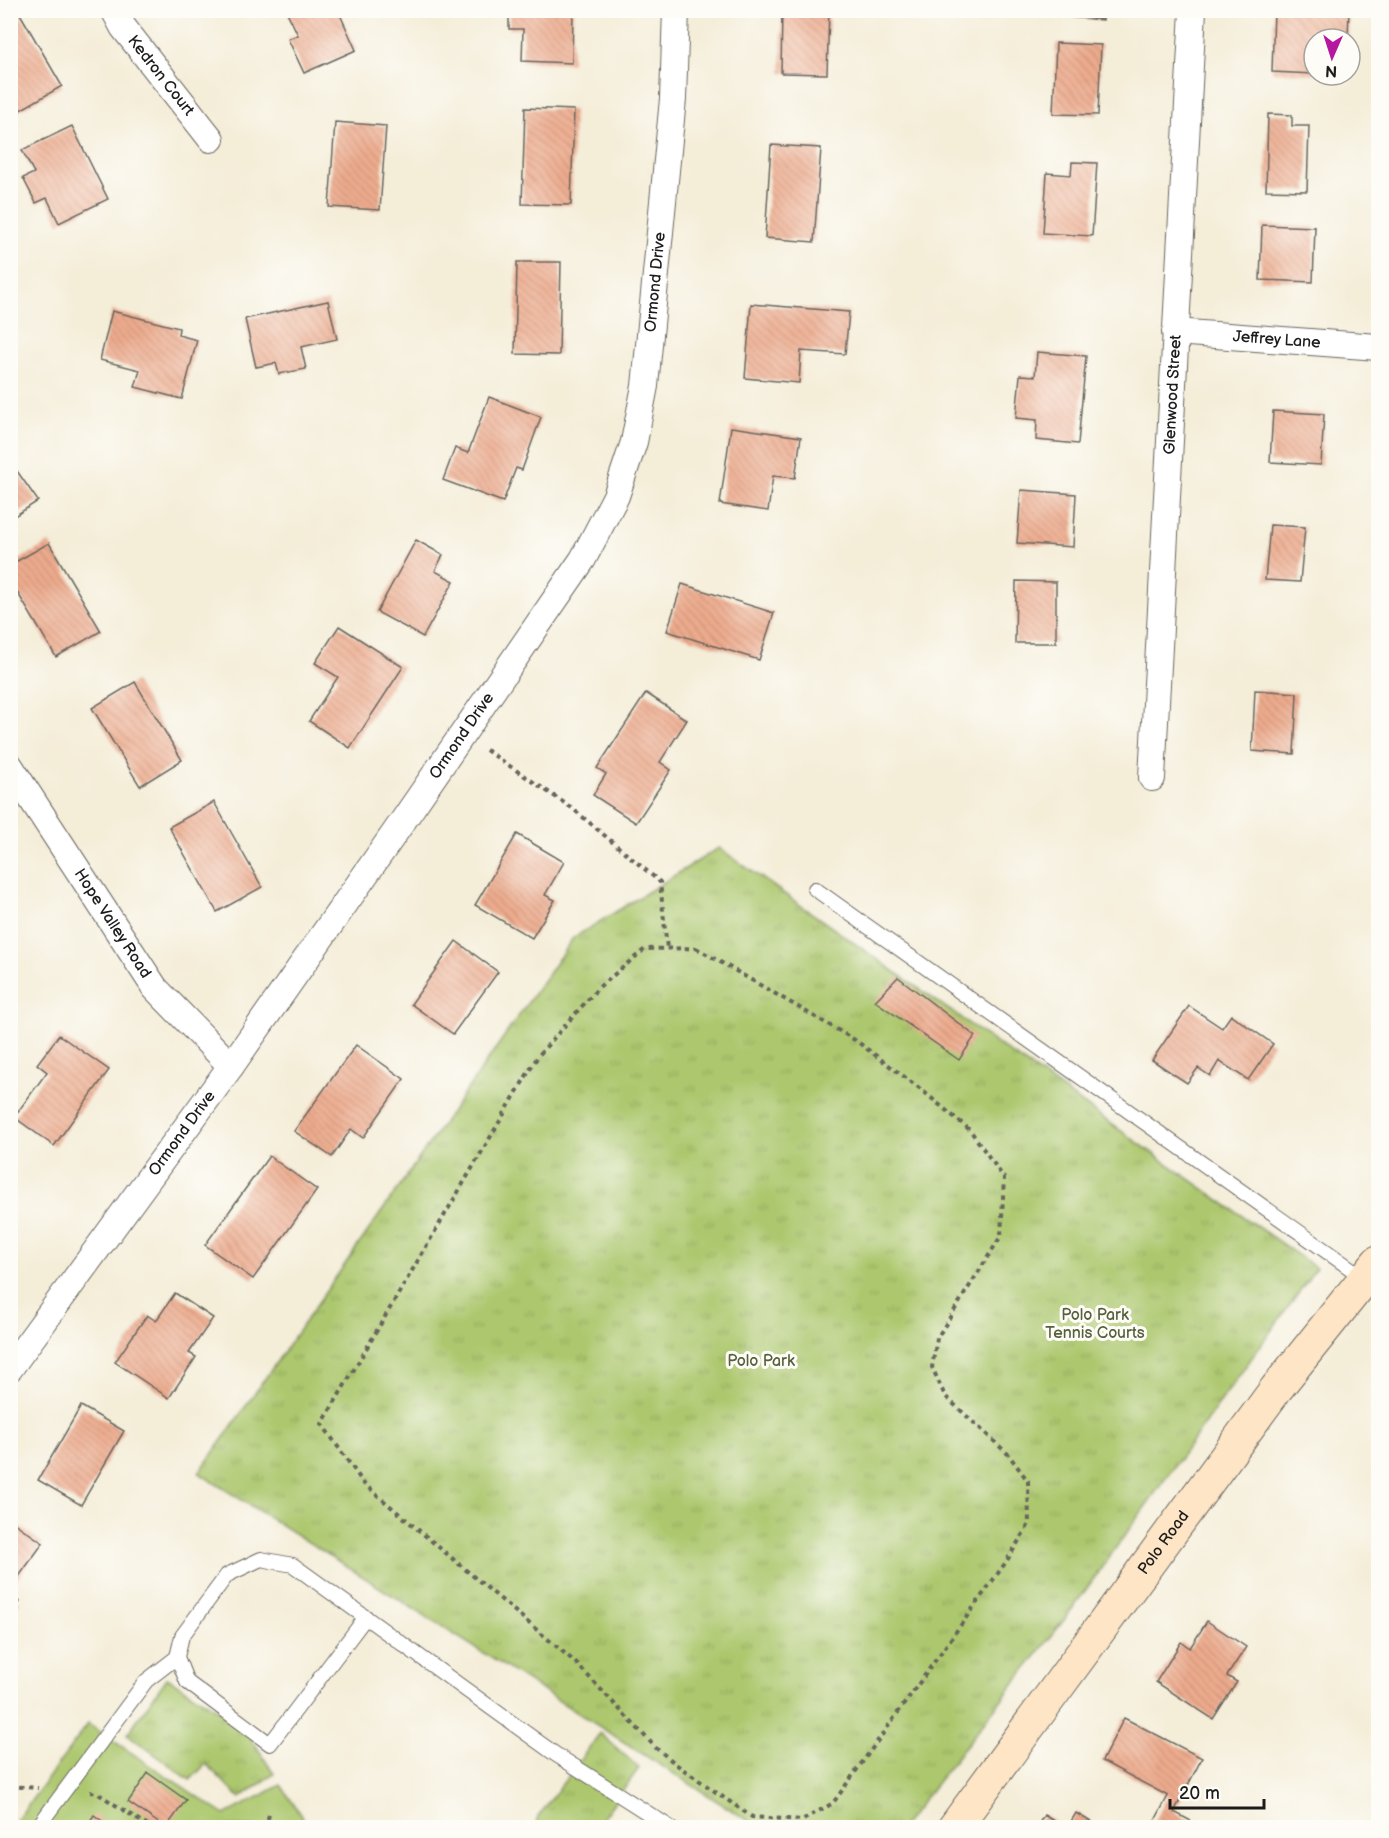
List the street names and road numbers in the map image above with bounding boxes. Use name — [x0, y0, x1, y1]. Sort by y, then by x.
street label: Kedron Court — [124, 32, 199, 120]
street label: Ormond Drive — [641, 231, 670, 333]
street label: Jeffrey Lane — [1232, 327, 1322, 352]
street label: Glenwood Street — [1160, 334, 1185, 455]
street label: Ormond Drive — [425, 689, 498, 783]
street label: Hope Valley Road — [70, 865, 155, 982]
street label: Ormond Drive — [145, 1087, 219, 1179]
street label: Polo Road — [1134, 1507, 1193, 1578]

